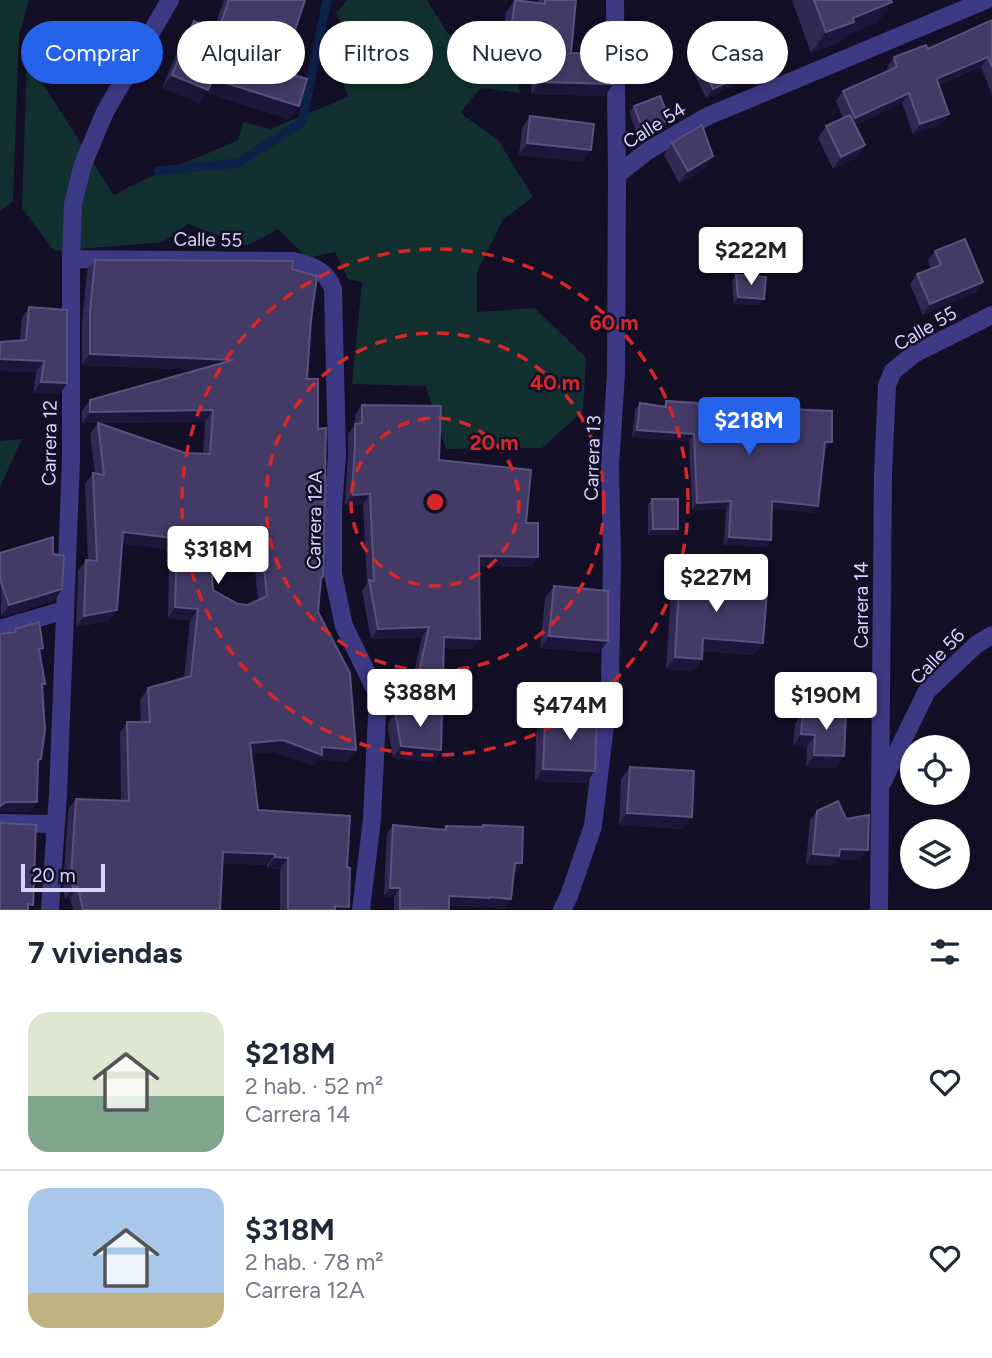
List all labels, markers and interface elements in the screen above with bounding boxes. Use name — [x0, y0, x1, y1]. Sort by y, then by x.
chip: Comprar — [21, 21, 163, 84]
chip: Alquilar — [177, 21, 305, 84]
chip: Filtros — [319, 21, 433, 84]
chip: Nuevo — [447, 21, 566, 84]
chip: Piso — [580, 21, 673, 84]
chip: Casa — [687, 21, 788, 84]
street label: Calle 54 — [619, 97, 690, 154]
street label: Calle 55 — [173, 227, 243, 252]
pin: $222M — [702, 228, 800, 287]
text: $222M — [715, 236, 787, 264]
street label: Calle 55 — [890, 301, 961, 356]
text: 60 m — [589, 310, 639, 335]
text: 40 m — [530, 370, 580, 395]
pin: $218M — [700, 398, 798, 457]
street label: Carrera 12 — [37, 400, 62, 486]
text: $218M — [714, 406, 784, 434]
street label: Carrera 13 — [580, 415, 605, 501]
text: 20 m — [469, 430, 519, 455]
street label: Carrera 12A — [302, 470, 327, 570]
centre of rings — [423, 490, 447, 514]
pin: $318M — [169, 526, 267, 586]
text: $318M — [183, 535, 253, 563]
pin: $227M — [667, 554, 765, 614]
street label: Carrera 14 — [850, 561, 873, 649]
text: $227M — [680, 563, 752, 591]
street label: Calle 56 — [905, 624, 970, 689]
pin: $388M — [371, 670, 469, 729]
pin: $190M — [777, 672, 875, 732]
text: $388M — [383, 678, 457, 706]
text: $190M — [791, 681, 861, 709]
pin: $474M — [521, 682, 619, 742]
text: $474M — [533, 691, 607, 719]
map controls — [900, 735, 970, 889]
button: locate — [900, 735, 970, 805]
button: layers — [900, 819, 970, 889]
scale bar — [21, 861, 105, 893]
text: 20 m — [32, 864, 76, 887]
icon: filters — [926, 933, 964, 971]
text: 7 viviendas — [28, 934, 182, 971]
text: $218M — [245, 1035, 336, 1072]
icon: home — [84, 1040, 168, 1124]
icon: heart — [926, 1063, 964, 1101]
text: 2 hab. · 52 m² — [245, 1072, 383, 1100]
text: Carrera 14 — [245, 1100, 350, 1128]
text: $318M — [245, 1211, 335, 1248]
icon: home — [84, 1216, 168, 1300]
icon: heart — [926, 1239, 964, 1277]
text: 2 hab. · 78 m² — [245, 1248, 384, 1276]
text: Carrera 12A — [245, 1276, 365, 1304]

